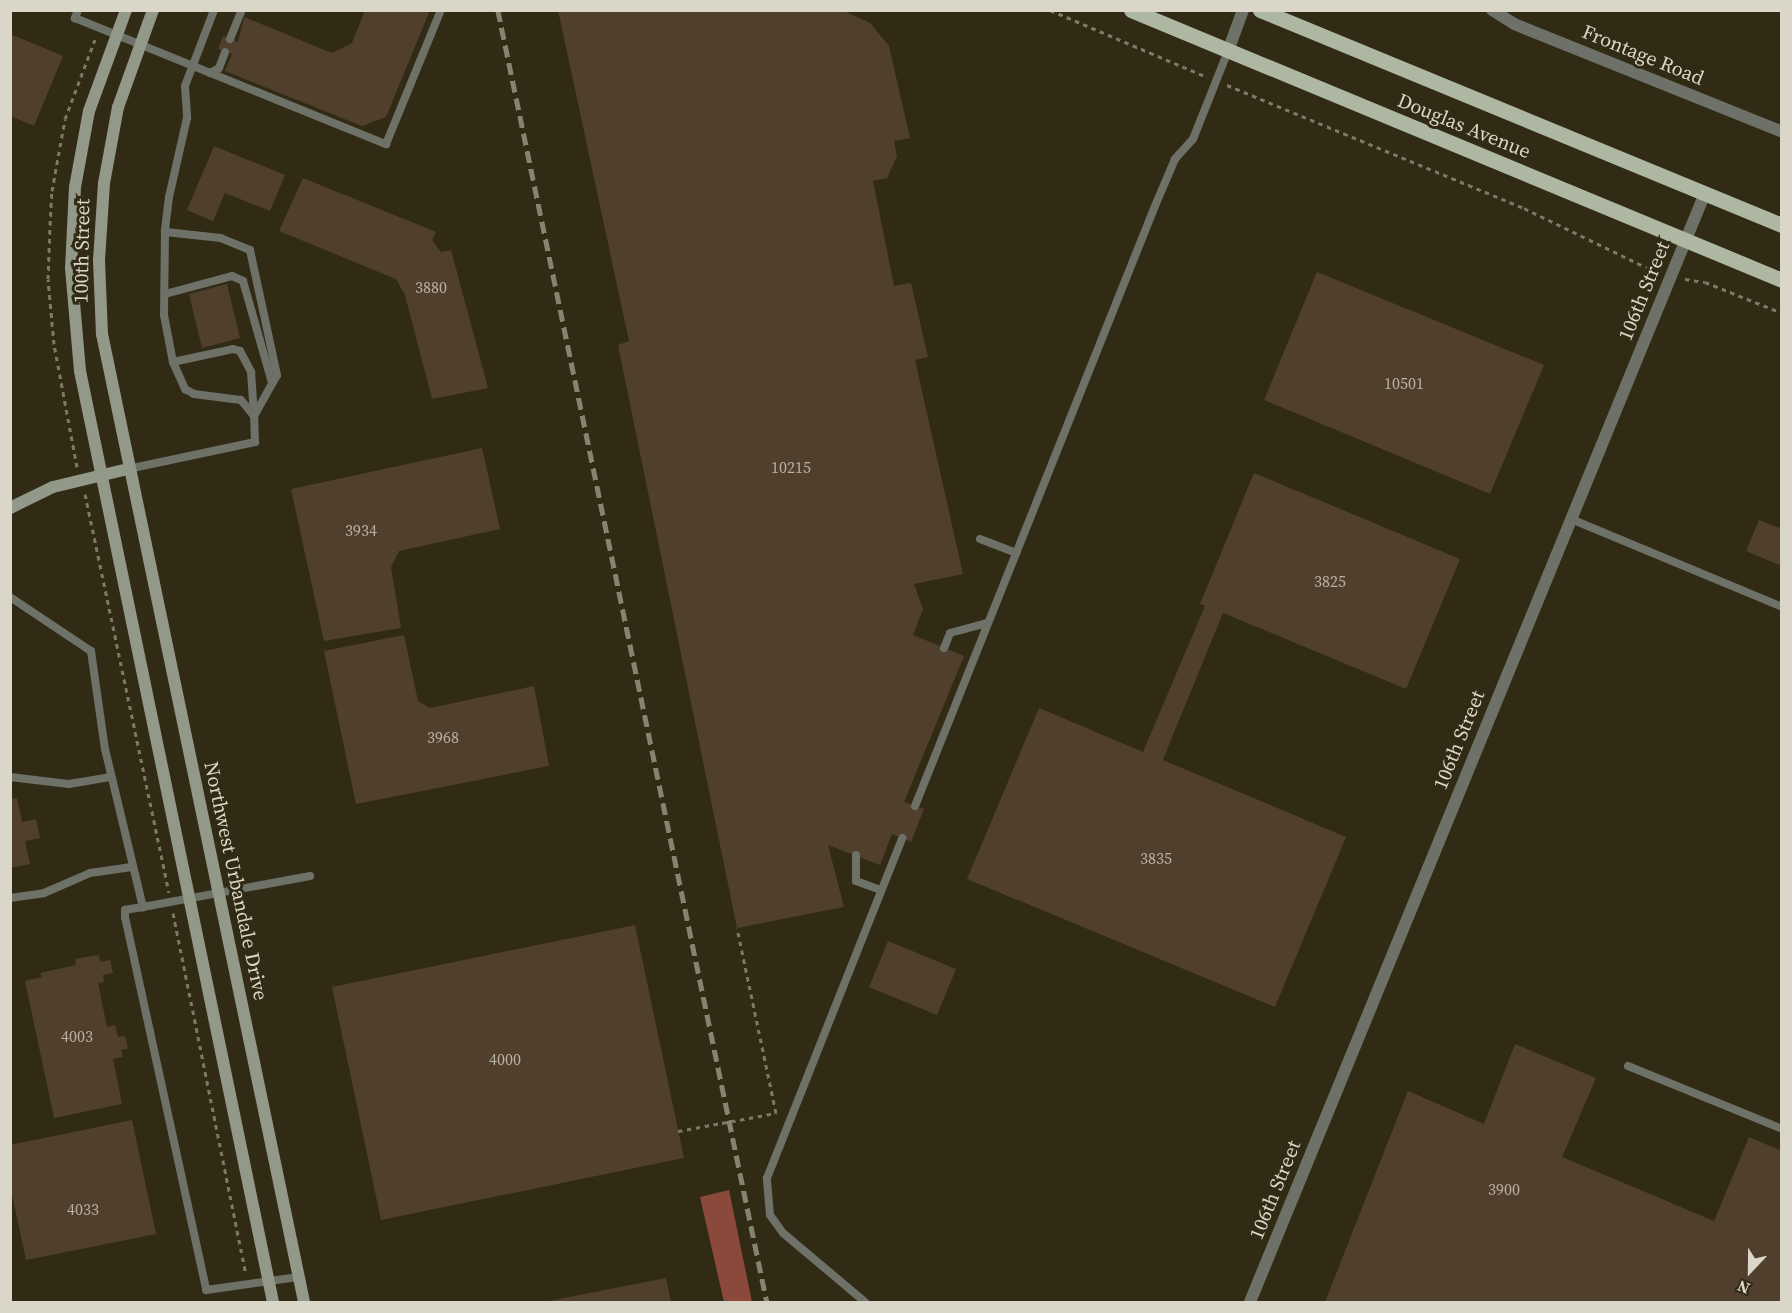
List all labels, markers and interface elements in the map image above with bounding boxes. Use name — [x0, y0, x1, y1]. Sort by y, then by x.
street label: Frontage Road — [1579, 20, 1707, 90]
street label: Douglas Avenue — [1394, 88, 1534, 164]
street label: 100th Street — [69, 198, 95, 304]
street label: 106th Street — [1613, 238, 1675, 344]
house number: 3880 — [415, 277, 447, 297]
house number: 10501 — [1384, 373, 1424, 393]
house number: 10215 — [771, 457, 811, 477]
house number: 3934 — [345, 520, 377, 540]
house number: 3825 — [1314, 571, 1346, 591]
street label: 106th Street — [1428, 687, 1490, 793]
house number: 3968 — [427, 727, 459, 747]
street label: Northwest Urbandale Drive — [199, 759, 273, 1003]
house number: 3835 — [1140, 848, 1172, 868]
house number: 4003 — [61, 1026, 93, 1046]
house number: 4000 — [489, 1049, 521, 1069]
street label: 106th Street — [1244, 1137, 1306, 1243]
house number: 3900 — [1488, 1179, 1520, 1199]
house number: 4033 — [67, 1199, 99, 1219]
north arrow — [1720, 1241, 1780, 1301]
text: N — [1734, 1275, 1753, 1300]

